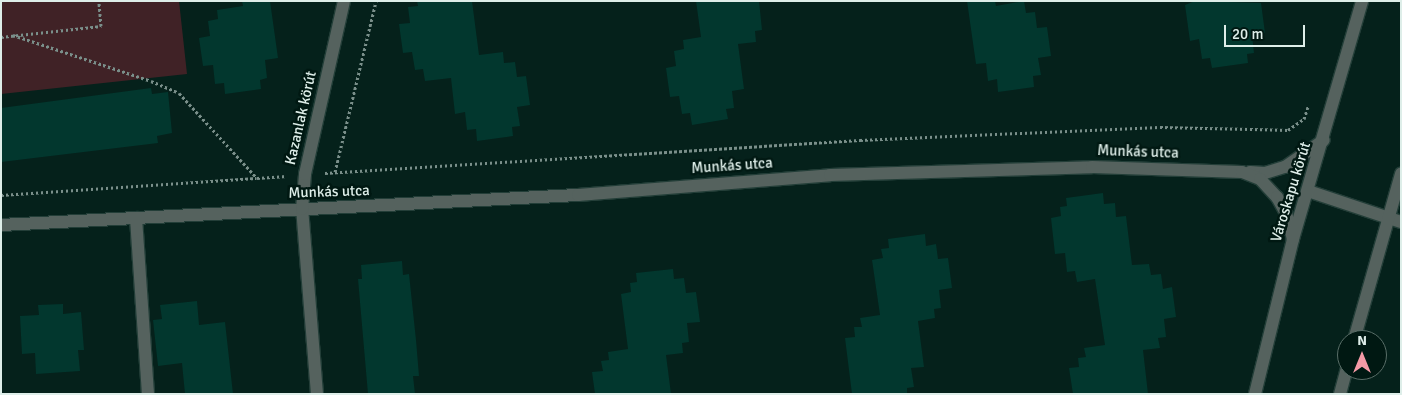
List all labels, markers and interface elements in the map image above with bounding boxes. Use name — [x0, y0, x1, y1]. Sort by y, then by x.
scale bar — [1227, 15, 1308, 47]
text: 20 m — [1232, 25, 1263, 43]
street label: Kazanlak körút — [281, 69, 321, 167]
street label: Városkapu körút — [1267, 140, 1315, 244]
street label: Munkás utca — [1097, 142, 1179, 162]
street label: Munkás utca — [691, 154, 773, 178]
street label: Munkás utca — [288, 182, 370, 202]
north arrow — [1337, 330, 1387, 380]
text: N — [1357, 332, 1367, 349]

